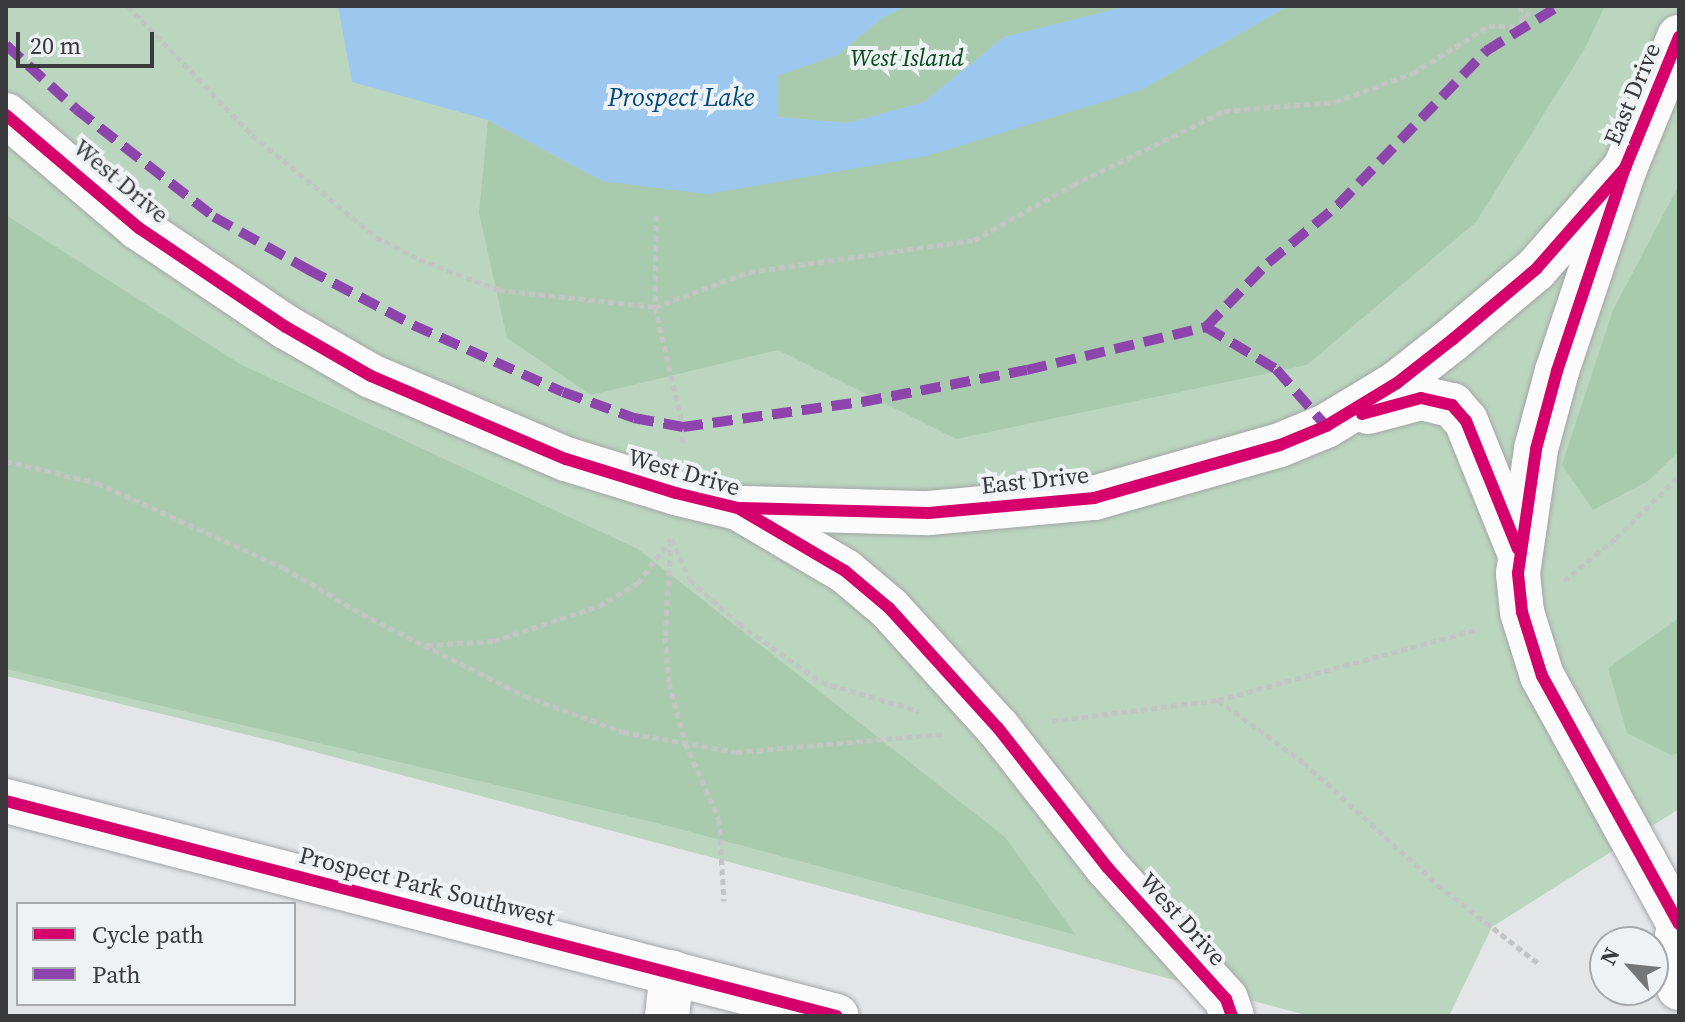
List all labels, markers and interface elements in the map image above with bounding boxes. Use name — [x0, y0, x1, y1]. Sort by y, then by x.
scale bar — [20, 16, 158, 66]
text: 20 m — [30, 29, 81, 62]
street label: East Drive — [1598, 39, 1666, 149]
park label: West Island — [850, 44, 964, 72]
water label: Prospect Lake — [608, 82, 754, 114]
street label: West Drive — [68, 133, 174, 229]
street label: West Drive — [625, 442, 743, 502]
street label: East Drive — [980, 460, 1090, 500]
street label: Prospect Park Southwest — [296, 840, 558, 932]
street label: West Drive — [1134, 867, 1232, 971]
legend — [16, 902, 296, 1006]
text: Cycle path — [92, 918, 204, 951]
north arrow — [1589, 926, 1669, 1006]
text: N — [1592, 942, 1626, 970]
text: Path — [92, 958, 141, 991]

